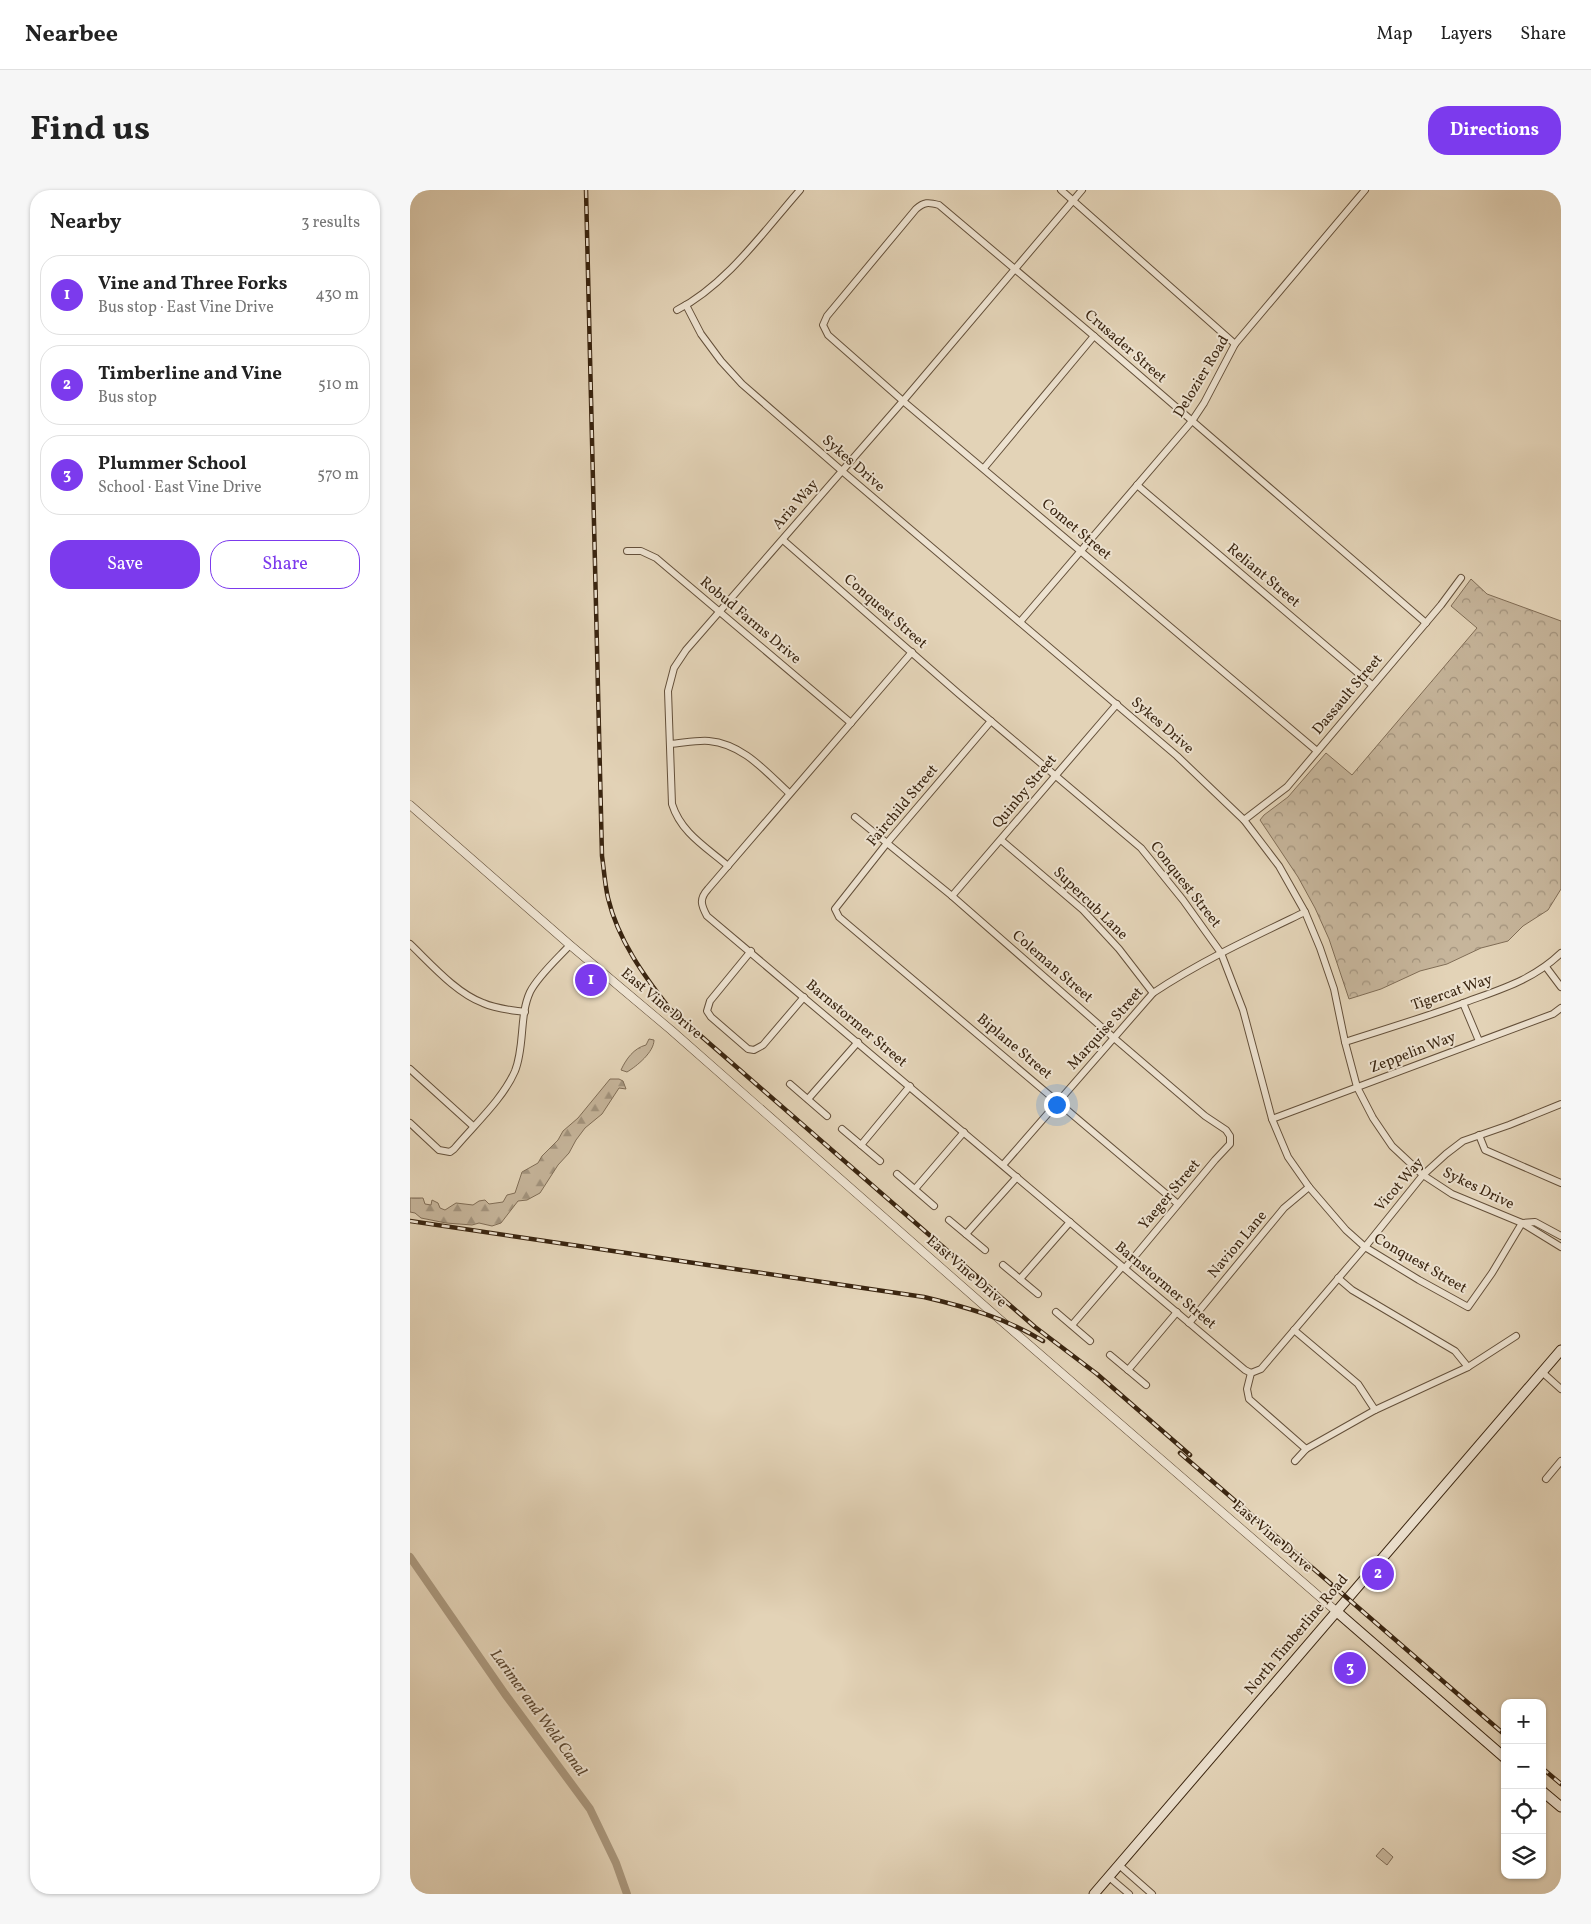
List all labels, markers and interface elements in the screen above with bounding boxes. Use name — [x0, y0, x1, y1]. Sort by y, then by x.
text: Nearbee — [25, 18, 118, 52]
text: Map — [1376, 22, 1412, 47]
text: Layers — [1440, 22, 1492, 47]
text: Share — [1520, 22, 1566, 47]
text: Find us — [30, 106, 150, 154]
button: Directions — [1428, 106, 1561, 155]
text: Nearby — [50, 208, 121, 237]
text: 3 results — [301, 212, 360, 234]
text: Vine and Three Forks — [98, 271, 288, 297]
text: 1 — [64, 284, 70, 306]
text: 430 m — [315, 284, 359, 306]
text: Bus stop · East Vine Drive — [98, 297, 274, 319]
street label: Crusader Street — [1079, 305, 1171, 389]
street label: Delozier Road — [1169, 332, 1235, 422]
text: Timberline and Vine — [98, 361, 282, 387]
text: 2 — [63, 374, 71, 396]
text: 510 m — [318, 374, 359, 396]
text: Bus stop — [98, 387, 157, 409]
street label: Sykes Drive — [817, 431, 889, 497]
text: Plummer School — [98, 451, 247, 477]
text: 3 — [63, 464, 71, 486]
text: 570 m — [317, 464, 359, 486]
street label: Aria Way — [768, 475, 824, 535]
text: School · East Vine Drive — [98, 477, 261, 499]
street label: Comet Street — [1036, 494, 1116, 566]
street label: Reliant Street — [1222, 539, 1304, 613]
button: Save — [50, 540, 200, 589]
button: Share — [210, 540, 360, 589]
street label: Conquest Street — [839, 570, 931, 654]
street label: Robud Farms Drive — [695, 572, 805, 670]
street label: Dassault Street — [1308, 650, 1388, 740]
street label: Sykes Drive — [1126, 693, 1198, 759]
street label: Quinby Street — [988, 750, 1062, 834]
street label: Fairchild Street — [863, 761, 943, 851]
street label: Conquest Street — [1145, 837, 1225, 933]
street label: Supercub Lane — [1048, 863, 1132, 945]
street label: Coleman Street — [1007, 926, 1097, 1008]
pin: 1 — [575, 961, 607, 999]
street label: East Vine Drive — [616, 964, 706, 1044]
street label: Tigercat Way — [1409, 969, 1495, 1017]
street label: Barnstormer Street — [801, 975, 911, 1073]
street label: Marquise Street — [1063, 983, 1149, 1075]
street label: Biplane Street — [972, 1009, 1056, 1085]
street label: Zeppelin Way — [1367, 1027, 1459, 1079]
your location — [1044, 1092, 1070, 1118]
street label: Vicot Way — [1371, 1153, 1429, 1217]
street label: Yaeger Street — [1134, 1155, 1206, 1235]
street label: Sykes Drive — [1439, 1163, 1517, 1215]
street label: Navion Lane — [1203, 1207, 1273, 1283]
street label: Conquest Street — [1370, 1229, 1470, 1299]
street label: East Vine Drive — [921, 1231, 1011, 1313]
street label: Barnstormer Street — [1110, 1237, 1220, 1335]
street label: East Vine Drive — [1227, 1496, 1317, 1578]
pin: 2 — [1362, 1555, 1394, 1593]
street label: North Timberline Road — [1240, 1570, 1354, 1700]
water label: Larimer and Weld Canal — [484, 1645, 592, 1781]
pin: 3 — [1334, 1649, 1366, 1687]
map controls — [1501, 1699, 1546, 1879]
button: + — [1501, 1699, 1546, 1744]
button: − — [1501, 1744, 1546, 1789]
button: locate — [1501, 1789, 1546, 1834]
button: layers — [1501, 1834, 1546, 1879]

